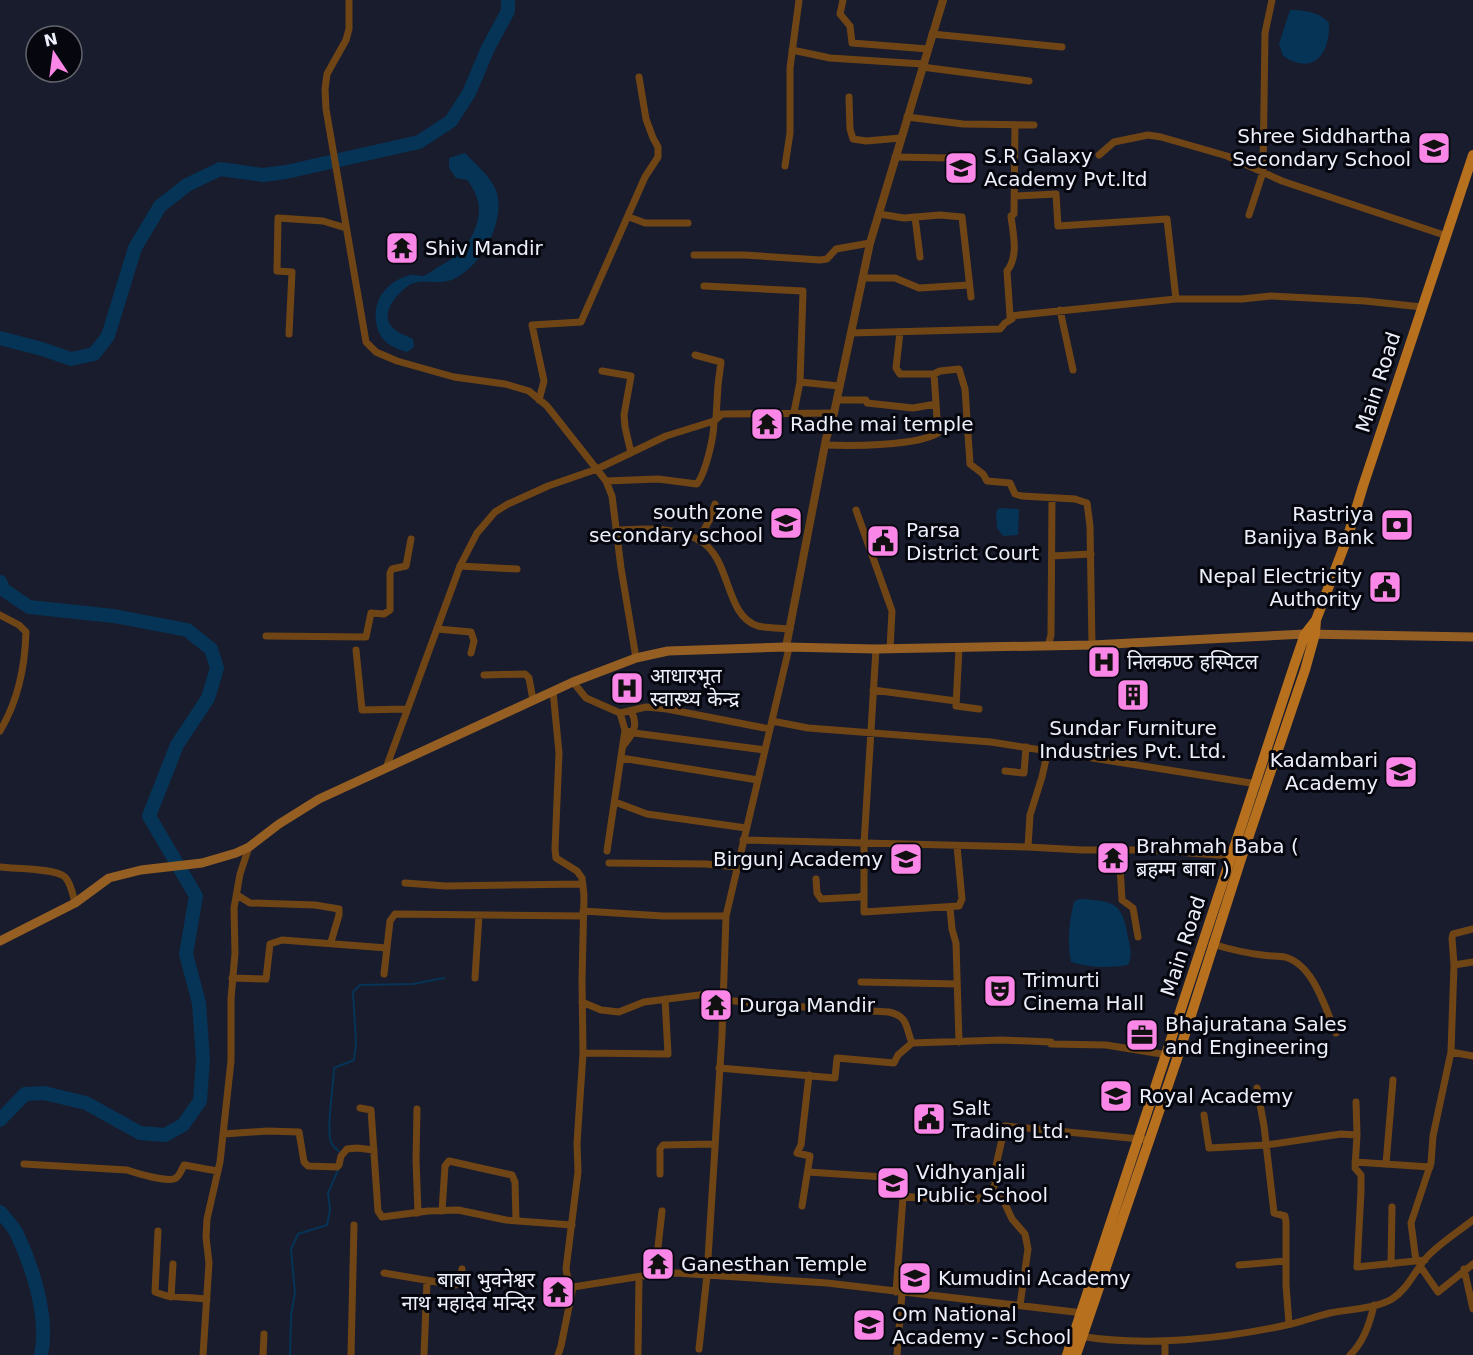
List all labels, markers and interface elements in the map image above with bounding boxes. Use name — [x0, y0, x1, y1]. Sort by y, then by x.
north arrow — [24, 24, 84, 84]
text: N — [42, 29, 59, 51]
place label: Shree Siddhartha Secondary School — [1232, 124, 1411, 171]
school or university icon: Shree Siddhartha Secondary School — [1416, 130, 1452, 166]
place label: S.R Galaxy Academy Pvt.ltd — [984, 144, 1147, 191]
school or university icon: S.R Galaxy Academy Pvt.ltd — [943, 150, 979, 186]
temple icon: Shiv Mandir — [384, 230, 420, 266]
place label: Shiv Mandir — [425, 236, 544, 260]
street label: Main Road — [1350, 329, 1406, 435]
temple icon: Radhe mai temple — [749, 406, 785, 442]
place label: Radhe mai temple — [790, 412, 974, 436]
place label: south zone secondary school — [589, 500, 763, 547]
place label: Rastriya Banijya Bank — [1244, 502, 1374, 549]
school or university icon: south zone secondary school — [768, 505, 804, 541]
bank icon: Rastriya Banijya Bank — [1379, 507, 1415, 543]
place label: Parsa District Court — [906, 518, 1039, 565]
public building icon: Parsa District Court — [865, 523, 901, 559]
place label: Nepal Electricity Authority — [1199, 564, 1362, 611]
public building icon: Nepal Electricity Authority — [1367, 569, 1403, 605]
hospital icon: निलकण्ठ हस्पिटल — [1086, 644, 1122, 680]
place label: निलकण्ठ हस्पिटल — [1127, 650, 1258, 674]
place label: आधारभूत स्वास्थ्य केन्द्र — [650, 664, 740, 711]
hospital icon: आधारभूत स्वास्थ्य केन्द्र — [609, 670, 645, 706]
building icon: Sundar Furniture Industries Pvt. Ltd. — [1115, 677, 1151, 713]
place label: Sundar Furniture Industries Pvt. Ltd. — [1039, 716, 1227, 763]
place label: Kadambari Academy — [1270, 748, 1378, 795]
school or university icon: Kadambari Academy — [1383, 754, 1419, 790]
place label: Brahmah Baba ( ब्रहम्म बाबा ) — [1136, 834, 1299, 881]
temple icon: Brahmah Baba ( ब्रहम्म बाबा ) — [1095, 840, 1131, 876]
school or university icon: Birgunj Academy — [888, 841, 924, 877]
place label: Birgunj Academy — [713, 847, 883, 871]
street label: Main Road — [1155, 893, 1211, 999]
place label: Trimurti Cinema Hall — [1022, 968, 1144, 1015]
theatre icon: Trimurti Cinema Hall — [982, 973, 1018, 1009]
temple icon: Durga Mandir — [698, 987, 734, 1023]
place label: Durga Mandir — [739, 993, 876, 1017]
place label: Bhajuratana Sales and Engineering — [1165, 1012, 1347, 1059]
office icon: Bhajuratana Sales and Engineering — [1124, 1017, 1160, 1053]
school or university icon: Royal Academy — [1098, 1078, 1134, 1114]
place label: Royal Academy — [1139, 1084, 1293, 1108]
place label: Salt Trading Ltd. — [951, 1096, 1070, 1143]
public building icon: Salt Trading Ltd. — [911, 1101, 947, 1137]
place label: Vidhyanjali Public School — [916, 1160, 1048, 1207]
school or university icon: Vidhyanjali Public School — [875, 1165, 911, 1201]
temple icon: Ganesthan Temple — [640, 1246, 676, 1282]
place label: Ganesthan Temple — [681, 1252, 867, 1276]
school or university icon: Kumudini Academy — [897, 1260, 933, 1296]
place label: Kumudini Academy — [938, 1266, 1131, 1290]
place label: बाबा भुवनेश्वर नाथ महादेव मन्दिर — [402, 1268, 536, 1315]
temple icon: बाबा भुवनेश्वर नाथ महादेव मन्दिर — [540, 1274, 576, 1310]
place label: Om National Academy - School — [892, 1302, 1071, 1349]
school or university icon: Om National Academy - School — [851, 1307, 887, 1343]

